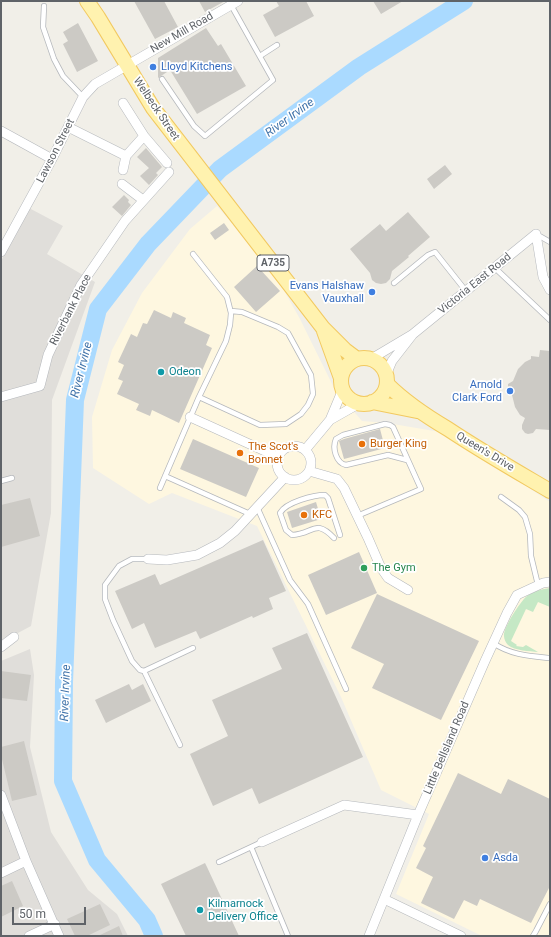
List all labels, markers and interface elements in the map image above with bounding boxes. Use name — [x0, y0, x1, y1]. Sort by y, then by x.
street label: New Mill Road — [148, 10, 216, 56]
place label: Lloyd Kitchens — [161, 60, 232, 74]
marker: Lloyd Kitchens — [148, 62, 158, 72]
street label: Welbeck Street — [130, 75, 182, 143]
water label: River Irvine — [263, 95, 317, 141]
street label: Lawson Street — [34, 117, 78, 185]
street label: Victoria East Road — [436, 251, 514, 317]
road number: A735 — [257, 255, 289, 271]
street label: Riverbank Place — [47, 272, 95, 348]
place label: Evans Halshaw Vauxhall — [290, 279, 364, 305]
marker: Evans Halshaw Vauxhall — [367, 287, 377, 297]
water label: River Irvine — [68, 341, 96, 399]
place label: Odeon — [169, 365, 201, 379]
marker: Odeon — [156, 367, 166, 377]
place label: Arnold Clark Ford — [452, 378, 502, 404]
marker: Arnold Clark Ford — [505, 386, 515, 396]
street label: Queen's Drive — [454, 429, 516, 475]
place label: Burger King — [370, 437, 427, 451]
marker: Burger King — [357, 439, 367, 449]
place label: The Scot's Bonnet — [248, 440, 299, 466]
marker: The Scot's Bonnet — [235, 448, 245, 458]
place label: KFC — [312, 508, 332, 522]
marker: KFC — [299, 510, 309, 520]
place label: The Gym — [372, 561, 416, 575]
marker: The Gym — [359, 563, 369, 573]
water label: River Irvine — [58, 664, 74, 722]
street label: Little Bellsland Road — [421, 700, 473, 796]
place label: Asda — [493, 851, 518, 865]
marker: Asda — [480, 853, 490, 863]
place label: Kilmarnock Delivery Office — [208, 897, 278, 923]
scale bar — [14, 899, 88, 925]
marker: Kilmarnock Delivery Office — [195, 905, 205, 915]
text: 50 m — [19, 907, 46, 921]

